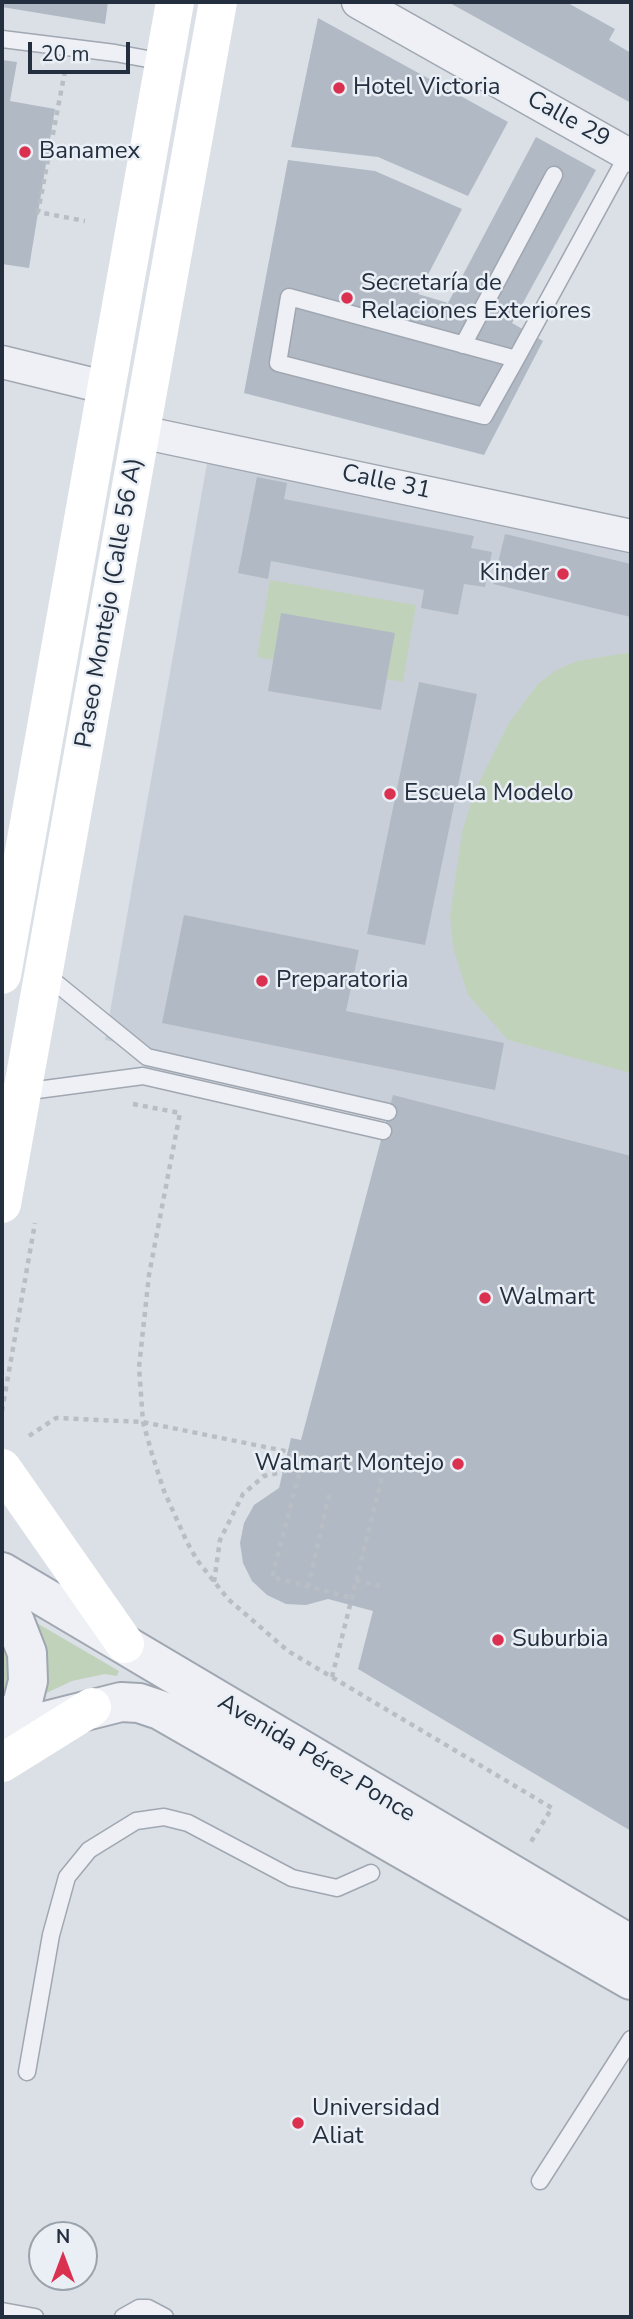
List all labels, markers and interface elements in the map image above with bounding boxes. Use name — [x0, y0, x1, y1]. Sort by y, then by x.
scale bar — [32, 28, 133, 72]
text: 20 m — [41, 40, 90, 68]
place label: Hotel Victoria — [353, 74, 501, 102]
marker: Hotel Victoria — [331, 80, 347, 96]
street label: Calle 29 — [522, 86, 614, 154]
place label: Banamex — [39, 138, 140, 166]
marker: Banamex — [17, 144, 33, 160]
place label: Secretaría de Relaciones Exteriores — [361, 270, 591, 326]
marker: Secretaría de Relaciones Exteriores — [339, 290, 355, 306]
street label: Paseo Montejo (Calle 56 A) — [70, 456, 150, 750]
street label: Calle 31 — [339, 460, 433, 506]
place label: Kinder — [479, 560, 549, 588]
marker: Kinder — [555, 566, 571, 582]
place label: Escuela Modelo — [404, 780, 574, 808]
marker: Escuela Modelo — [382, 786, 398, 802]
place label: Preparatoria — [276, 967, 409, 995]
marker: Preparatoria — [254, 973, 270, 989]
place label: Walmart — [499, 1284, 595, 1312]
marker: Walmart — [477, 1290, 493, 1306]
place label: Walmart Montejo — [255, 1450, 444, 1478]
marker: Walmart Montejo — [450, 1456, 466, 1472]
place label: Suburbia — [512, 1626, 609, 1654]
marker: Suburbia — [490, 1632, 506, 1648]
street label: Avenida Pérez Ponce — [212, 1689, 420, 1829]
place label: Universidad Aliat — [312, 2095, 440, 2151]
marker: Universidad Aliat — [290, 2115, 306, 2131]
north arrow — [28, 2221, 98, 2291]
text: N — [56, 2224, 70, 2250]

